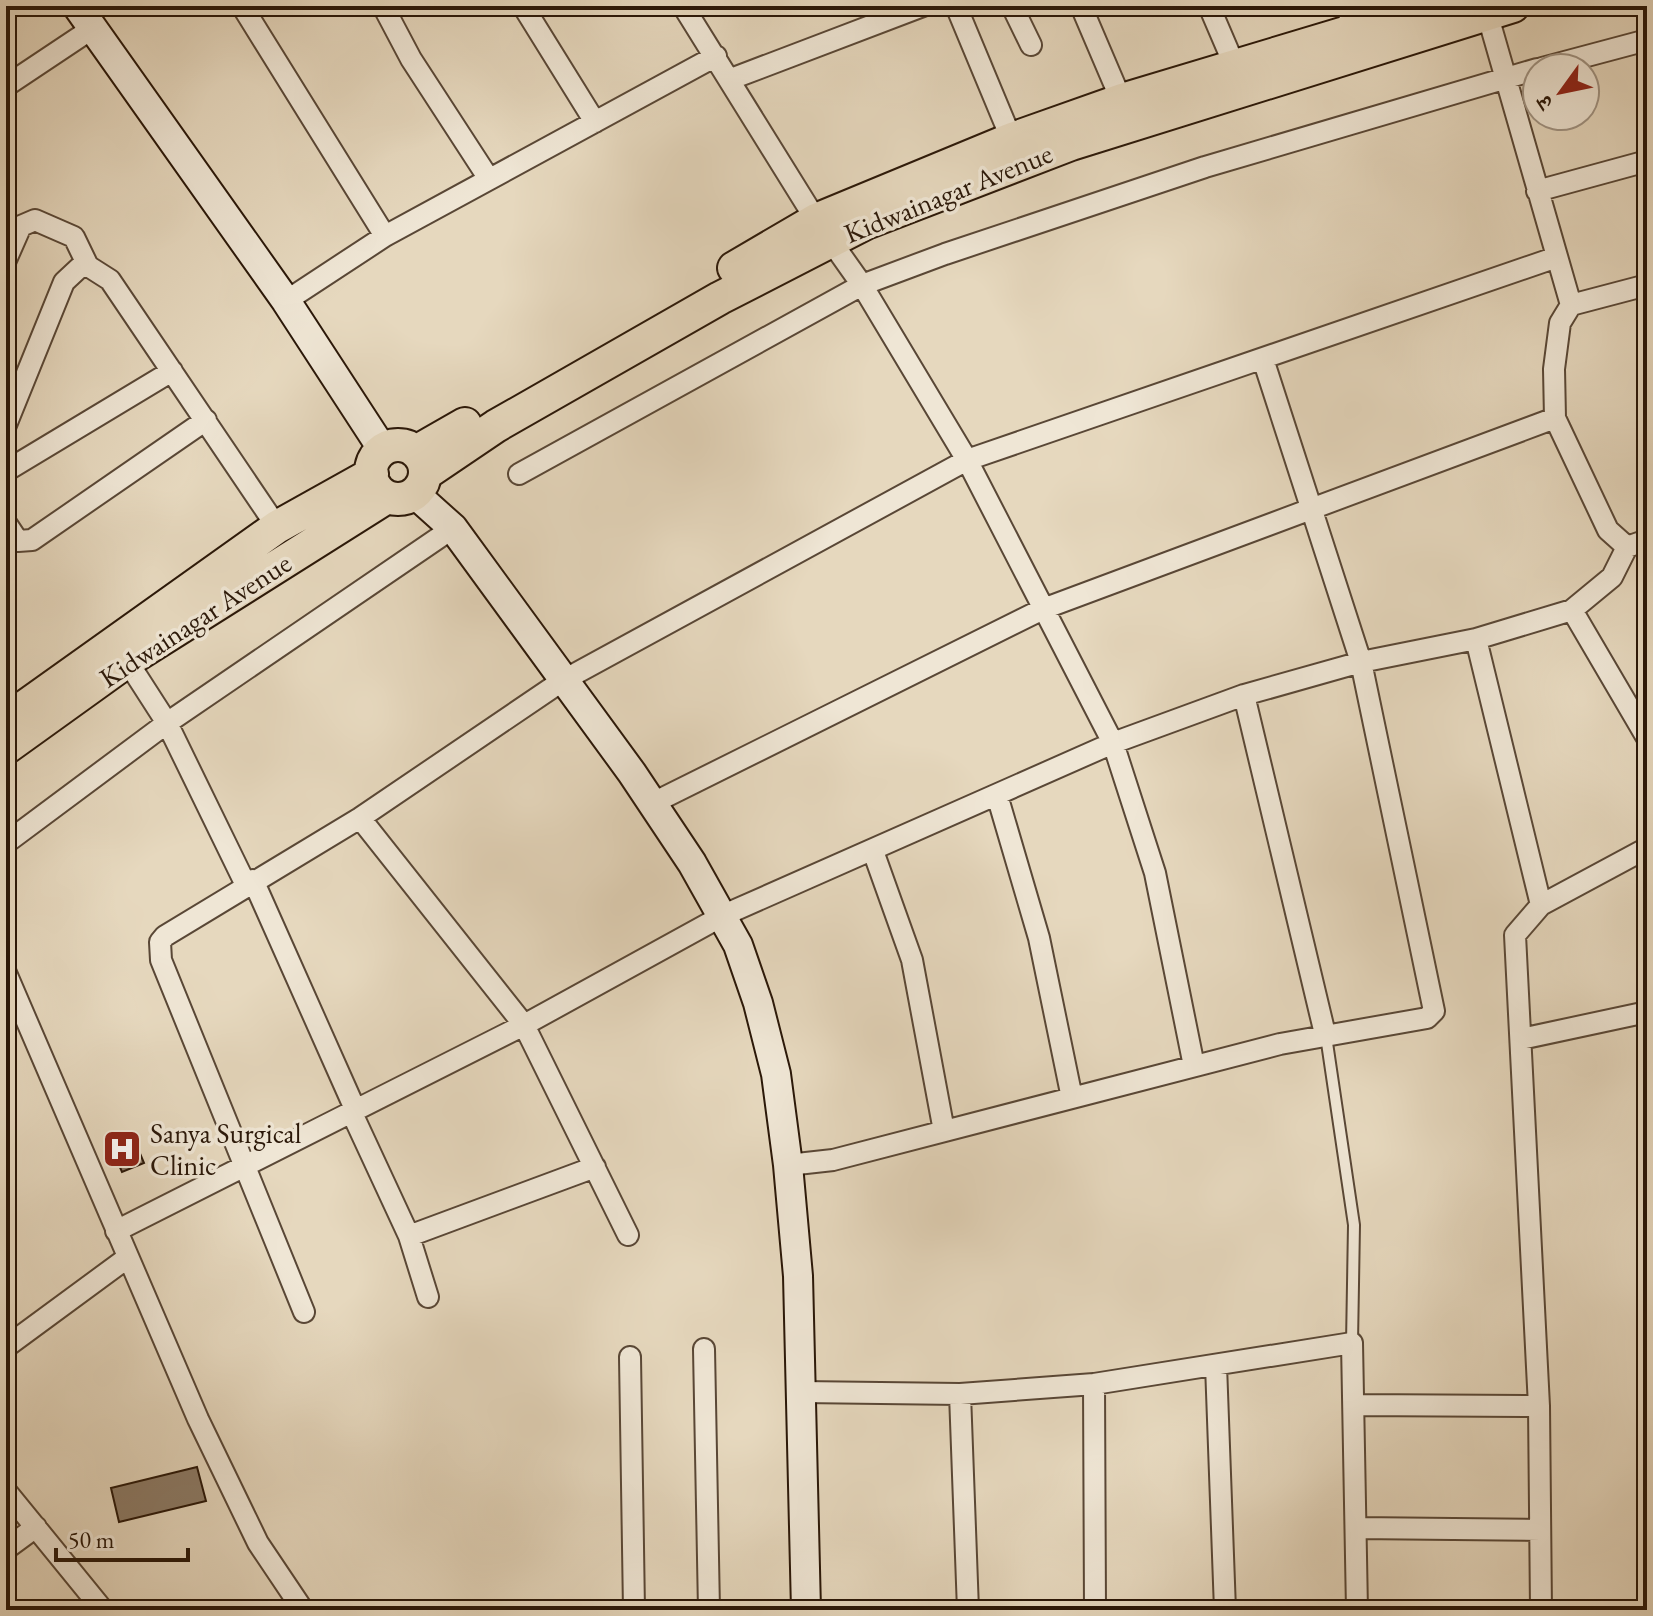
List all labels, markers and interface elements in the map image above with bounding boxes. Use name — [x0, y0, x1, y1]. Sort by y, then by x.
north arrow — [1521, 52, 1601, 132]
text: उ — [1528, 89, 1561, 117]
street label: Kidwainagar Avenue — [839, 135, 1058, 251]
street label: Kidwainagar Avenue — [92, 545, 298, 695]
place label: Sanya Surgical Clinic — [150, 1115, 302, 1183]
hospital icon: Sanya Surgical Clinic — [101, 1128, 143, 1170]
scale bar — [56, 1512, 188, 1562]
text: 50 m — [68, 1524, 115, 1555]

